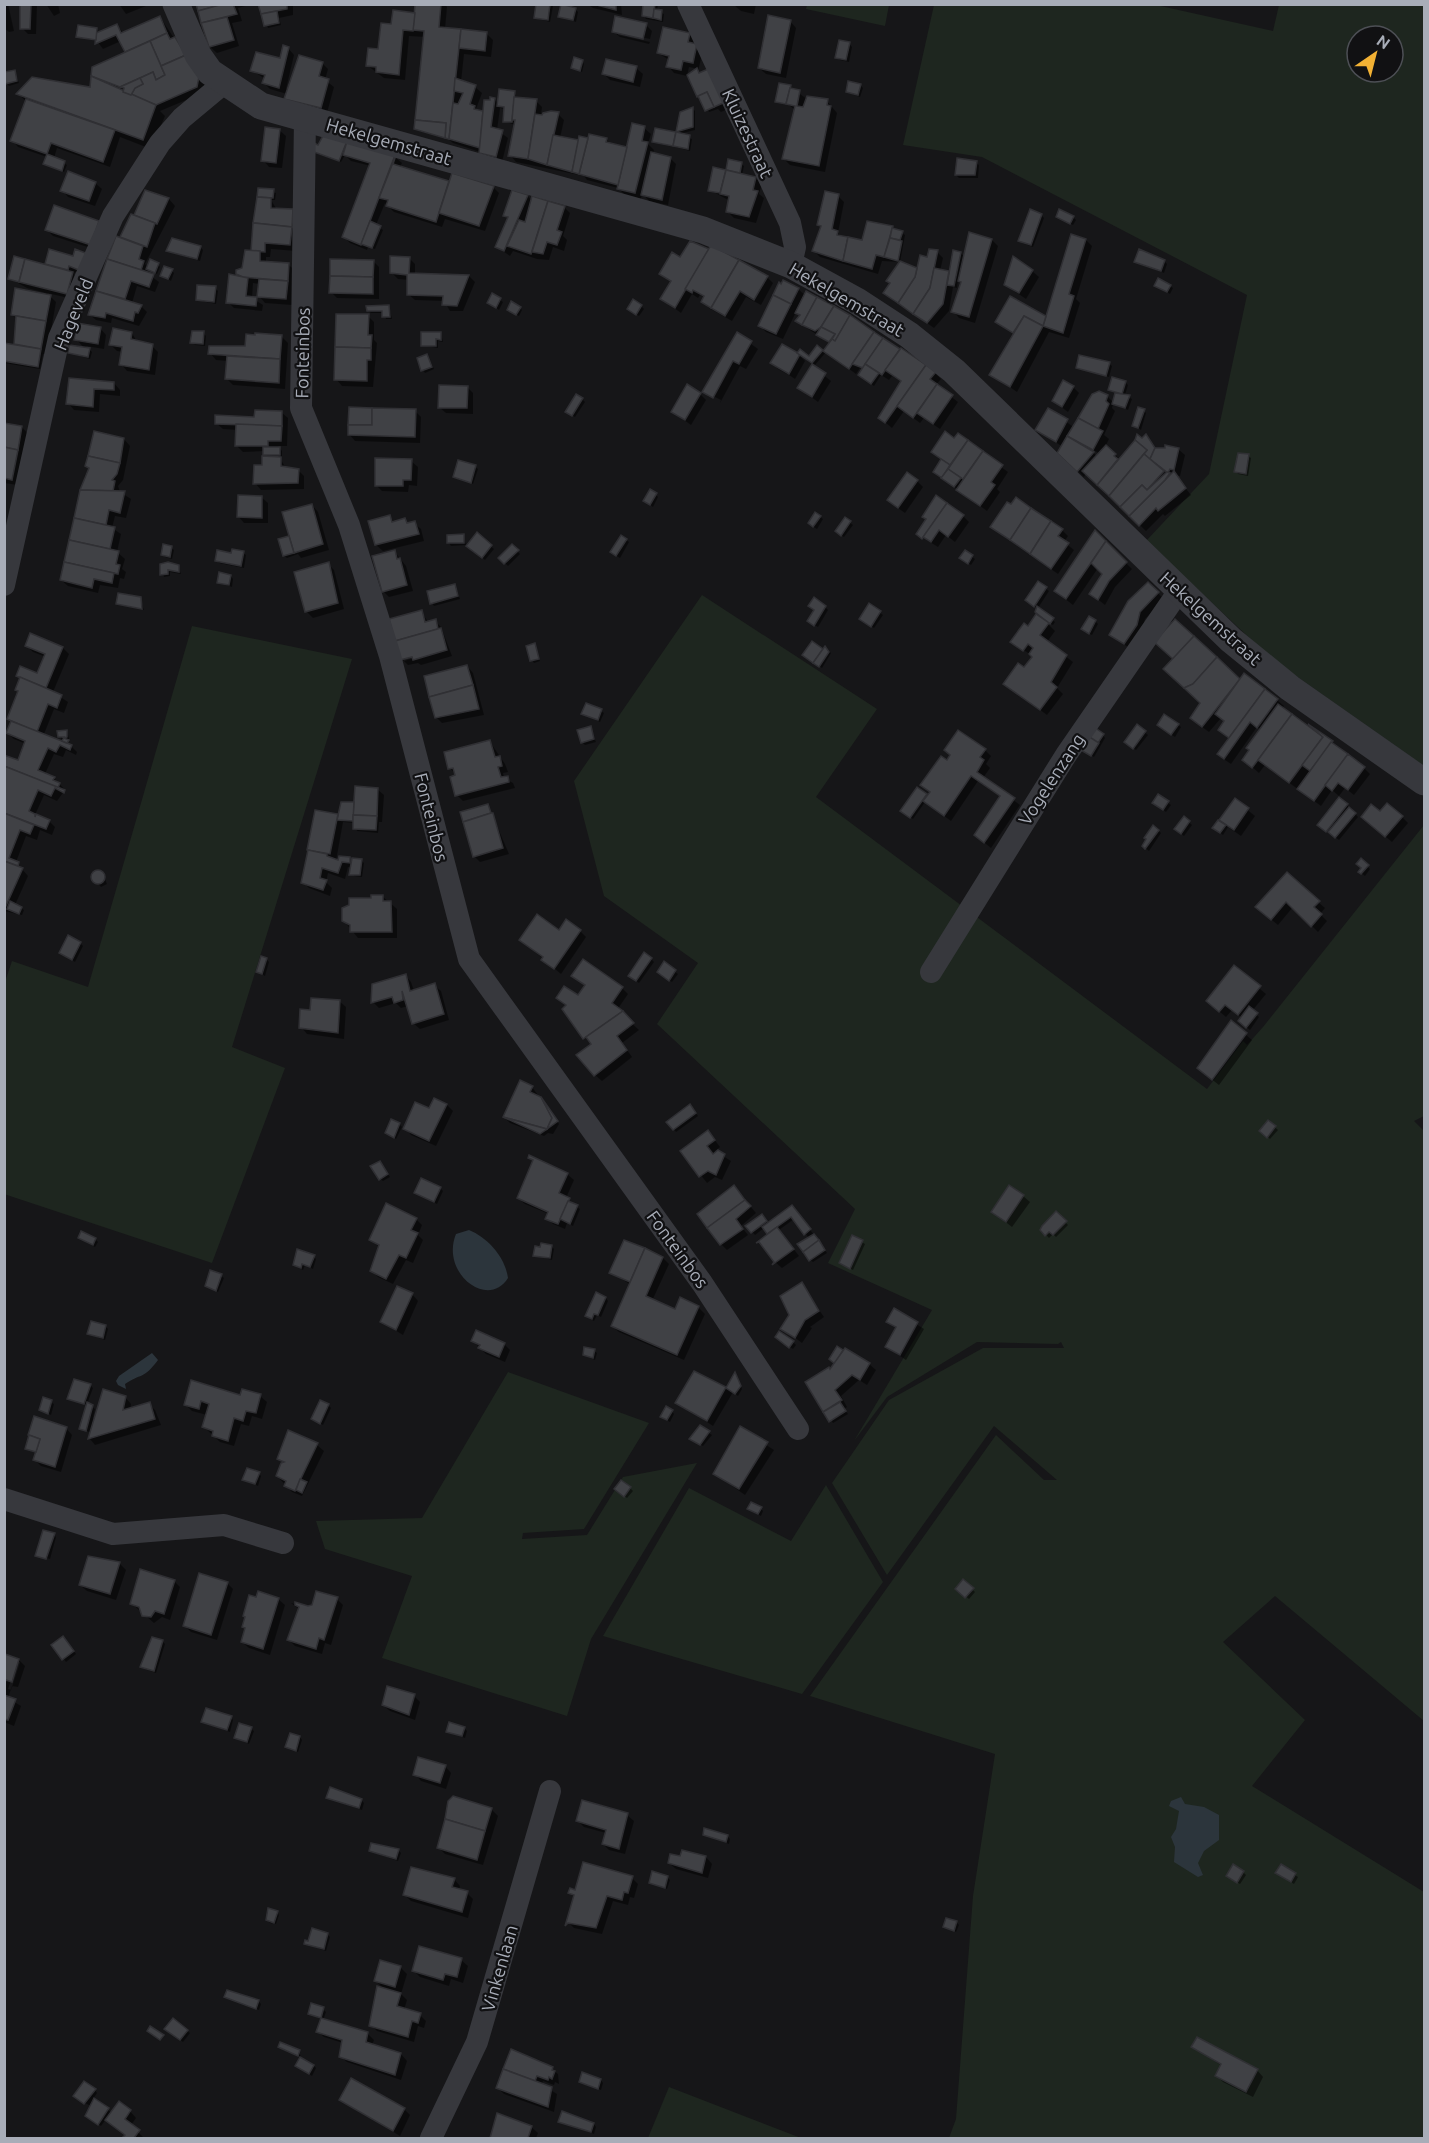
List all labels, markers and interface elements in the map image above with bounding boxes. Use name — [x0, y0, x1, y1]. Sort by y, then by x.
north arrow — [1345, 24, 1405, 84]
text: N — [1374, 31, 1394, 53]
street label: Kluizestraat — [719, 85, 777, 181]
street label: Hekelgemstraat — [324, 114, 454, 168]
street label: Hekelgemstraat — [786, 258, 908, 340]
street label: Hageveld — [49, 275, 97, 353]
street label: Fonteinbos — [291, 307, 313, 399]
street label: Hekelgemstraat — [1156, 567, 1266, 669]
street label: Vogelenzang — [1014, 730, 1088, 828]
street label: Fonteinbos — [411, 771, 453, 864]
street label: Fonteinbos — [643, 1206, 713, 1292]
street label: Vinkenlaan — [477, 1922, 521, 2014]

